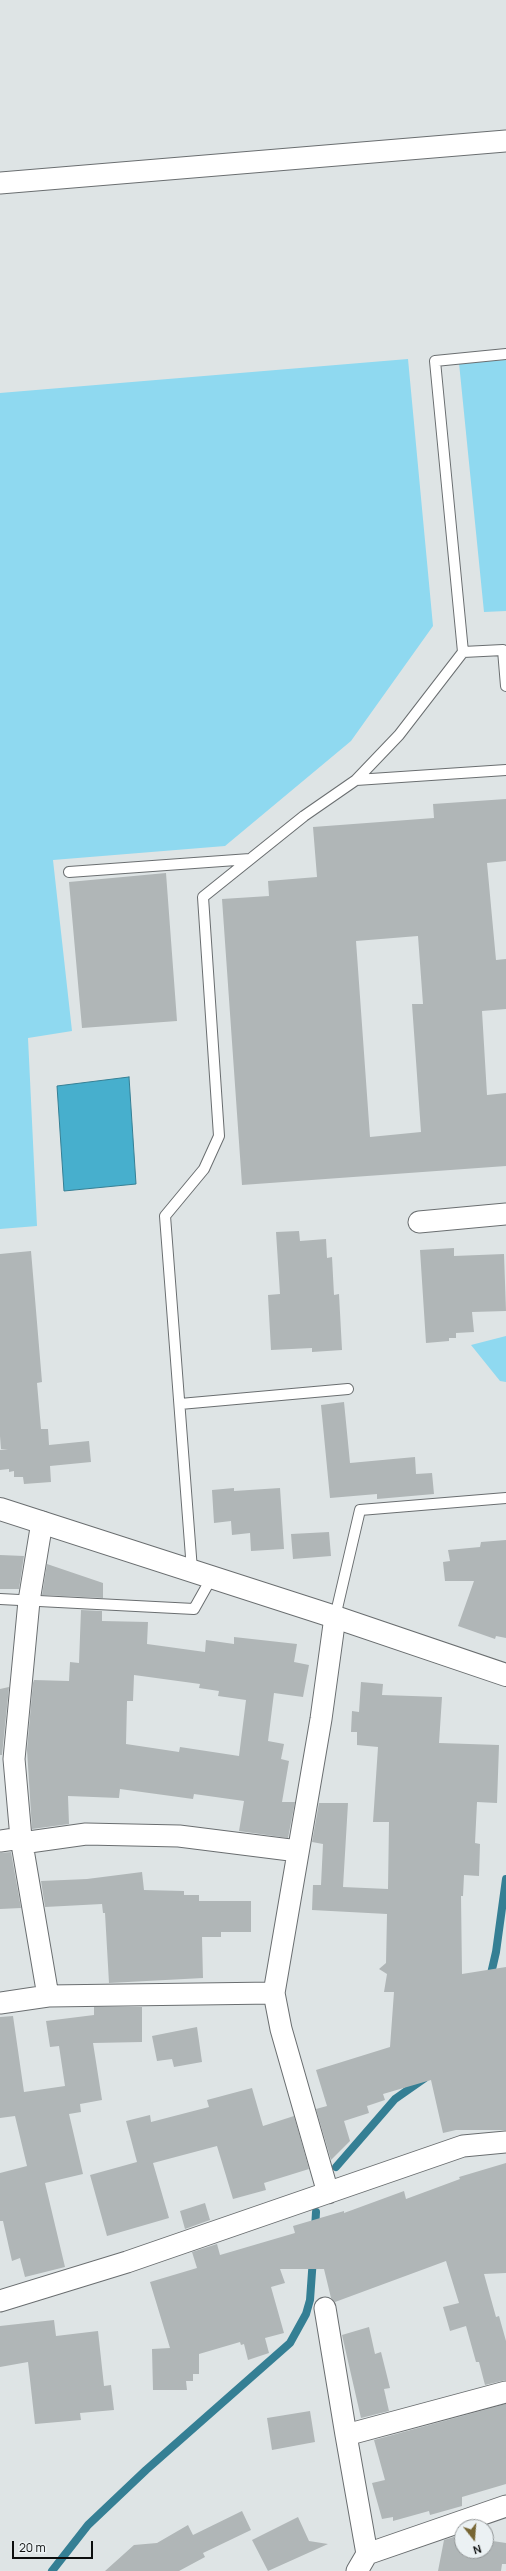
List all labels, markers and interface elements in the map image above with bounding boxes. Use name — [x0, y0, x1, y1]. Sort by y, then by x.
north arrow — [454, 2519, 494, 2559]
scale bar — [14, 2533, 95, 2559]
text: 20 m — [19, 2539, 46, 2556]
text: N — [471, 2542, 483, 2558]

